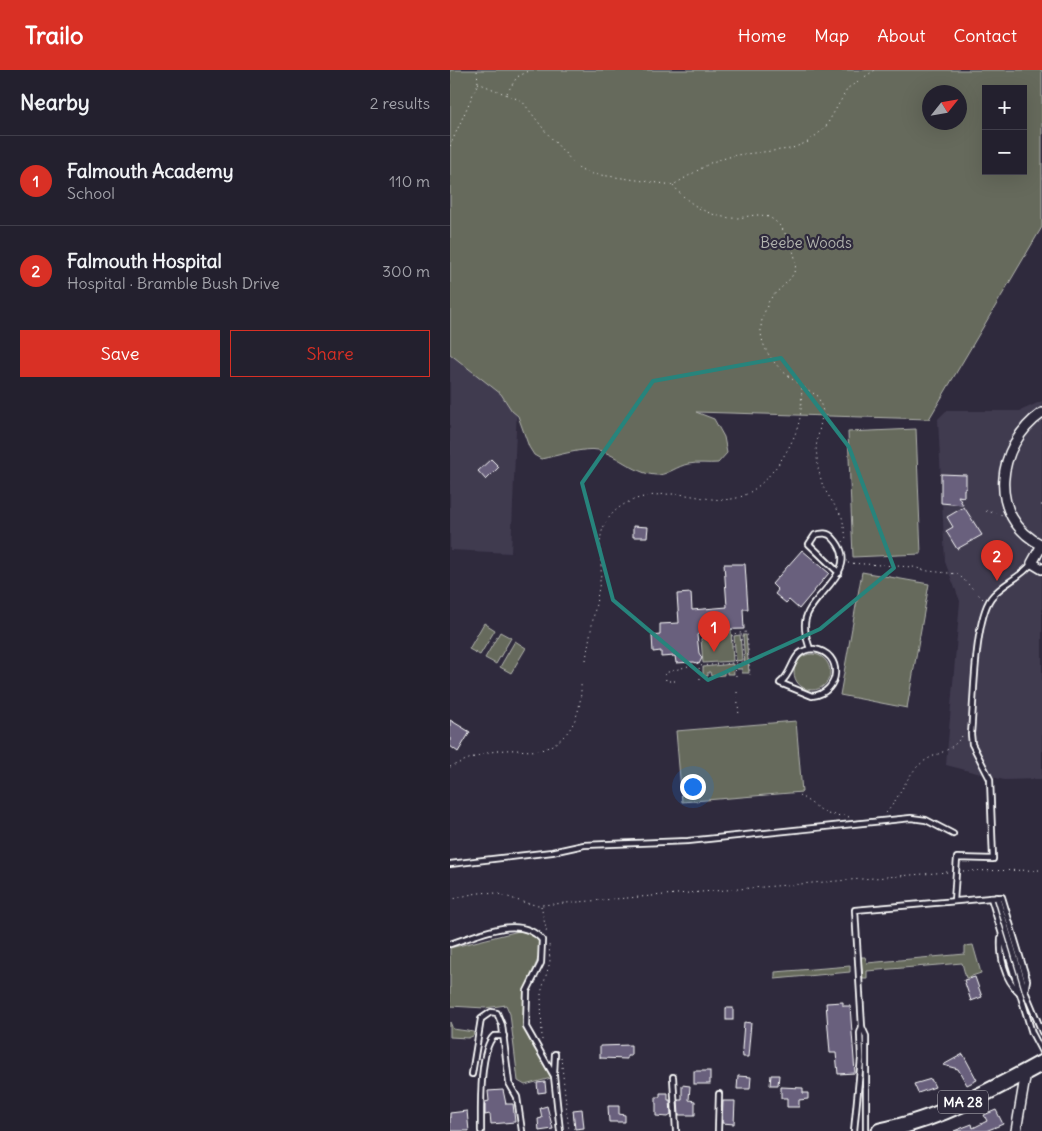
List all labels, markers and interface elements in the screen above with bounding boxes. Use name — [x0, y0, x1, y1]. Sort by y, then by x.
text: Trailo — [25, 20, 83, 50]
text: Home — [738, 24, 786, 47]
text: Map — [814, 24, 849, 47]
text: About — [877, 24, 925, 47]
text: Contact — [953, 24, 1017, 47]
north arrow — [922, 85, 967, 130]
map controls — [982, 85, 1027, 175]
button: + — [982, 85, 1027, 130]
text: Nearby — [20, 89, 90, 116]
text: 2 results — [370, 93, 430, 113]
button: − — [982, 130, 1027, 175]
text: Falmouth Academy — [67, 159, 233, 183]
text: 1 — [33, 171, 39, 191]
text: 110 m — [389, 171, 430, 191]
text: School — [67, 183, 115, 203]
park label: Beebe Woods — [760, 233, 852, 252]
text: Falmouth Hospital — [67, 249, 222, 273]
text: 2 — [32, 261, 40, 281]
text: 300 m — [382, 261, 430, 281]
text: Hospital · Bramble Bush Drive — [67, 273, 280, 293]
button: Save — [20, 330, 220, 377]
button: Share — [230, 330, 430, 377]
pin: 2 — [981, 540, 1013, 581]
pin: 1 — [698, 611, 730, 652]
your location — [680, 774, 706, 800]
road number: MA 28 — [938, 1090, 988, 1114]

